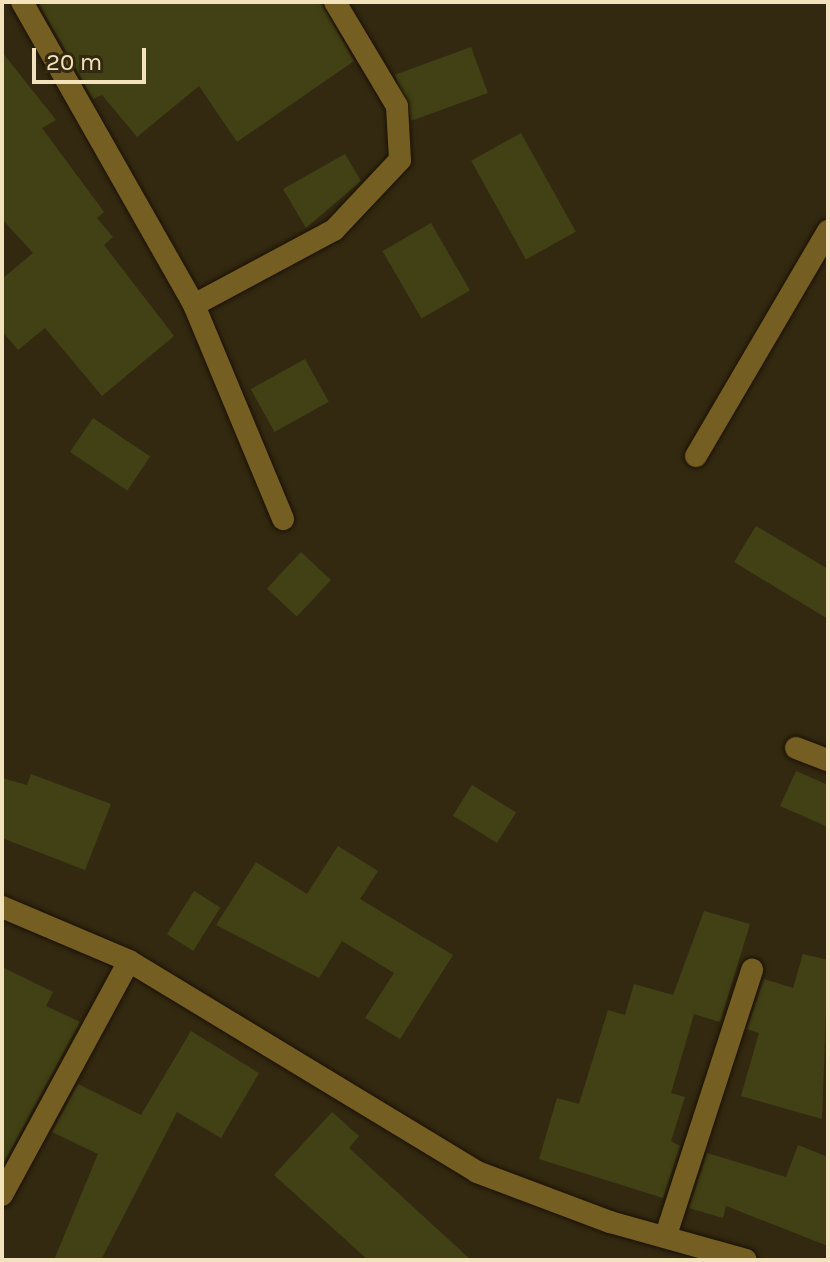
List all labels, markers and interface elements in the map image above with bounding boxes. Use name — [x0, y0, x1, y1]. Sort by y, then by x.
scale bar — [36, 32, 150, 82]
text: 20 m — [46, 48, 102, 76]

